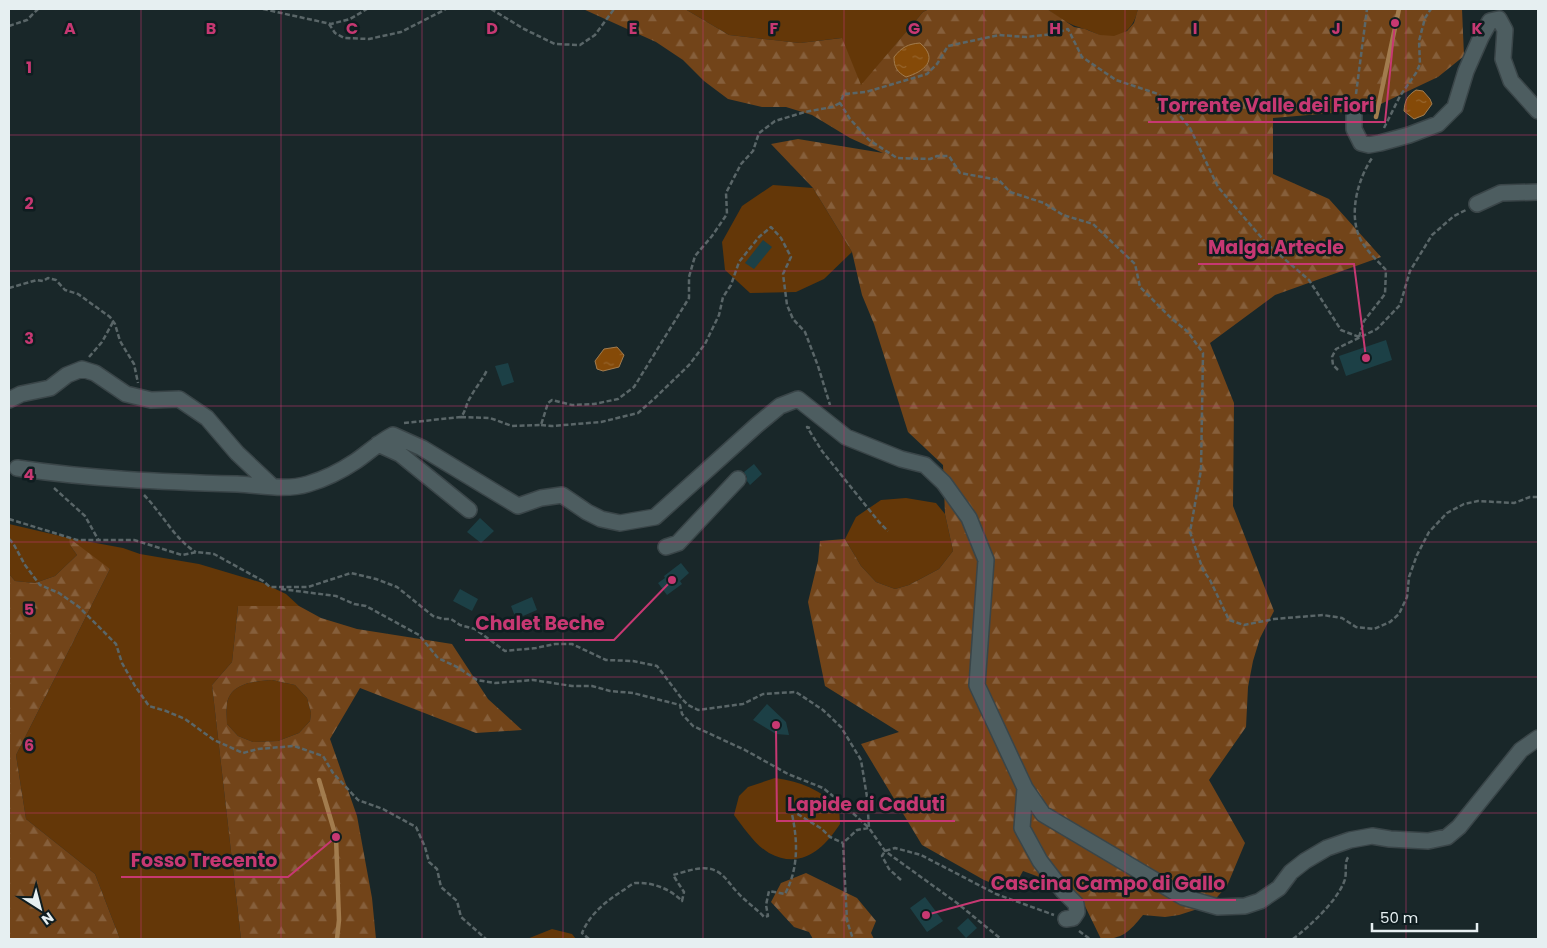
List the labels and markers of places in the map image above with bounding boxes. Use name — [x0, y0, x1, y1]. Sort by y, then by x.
callout: Torrente Valle dei Fiori — [1148, 88, 1385, 122]
callout: Malga Artecle — [1198, 230, 1354, 264]
callout: Chalet Beche — [465, 606, 614, 640]
callout: Lapide ai Caduti — [777, 787, 955, 821]
callout: Fosso Trecento — [121, 843, 288, 877]
callout: Cascina Campo di Gallo — [981, 866, 1236, 900]

